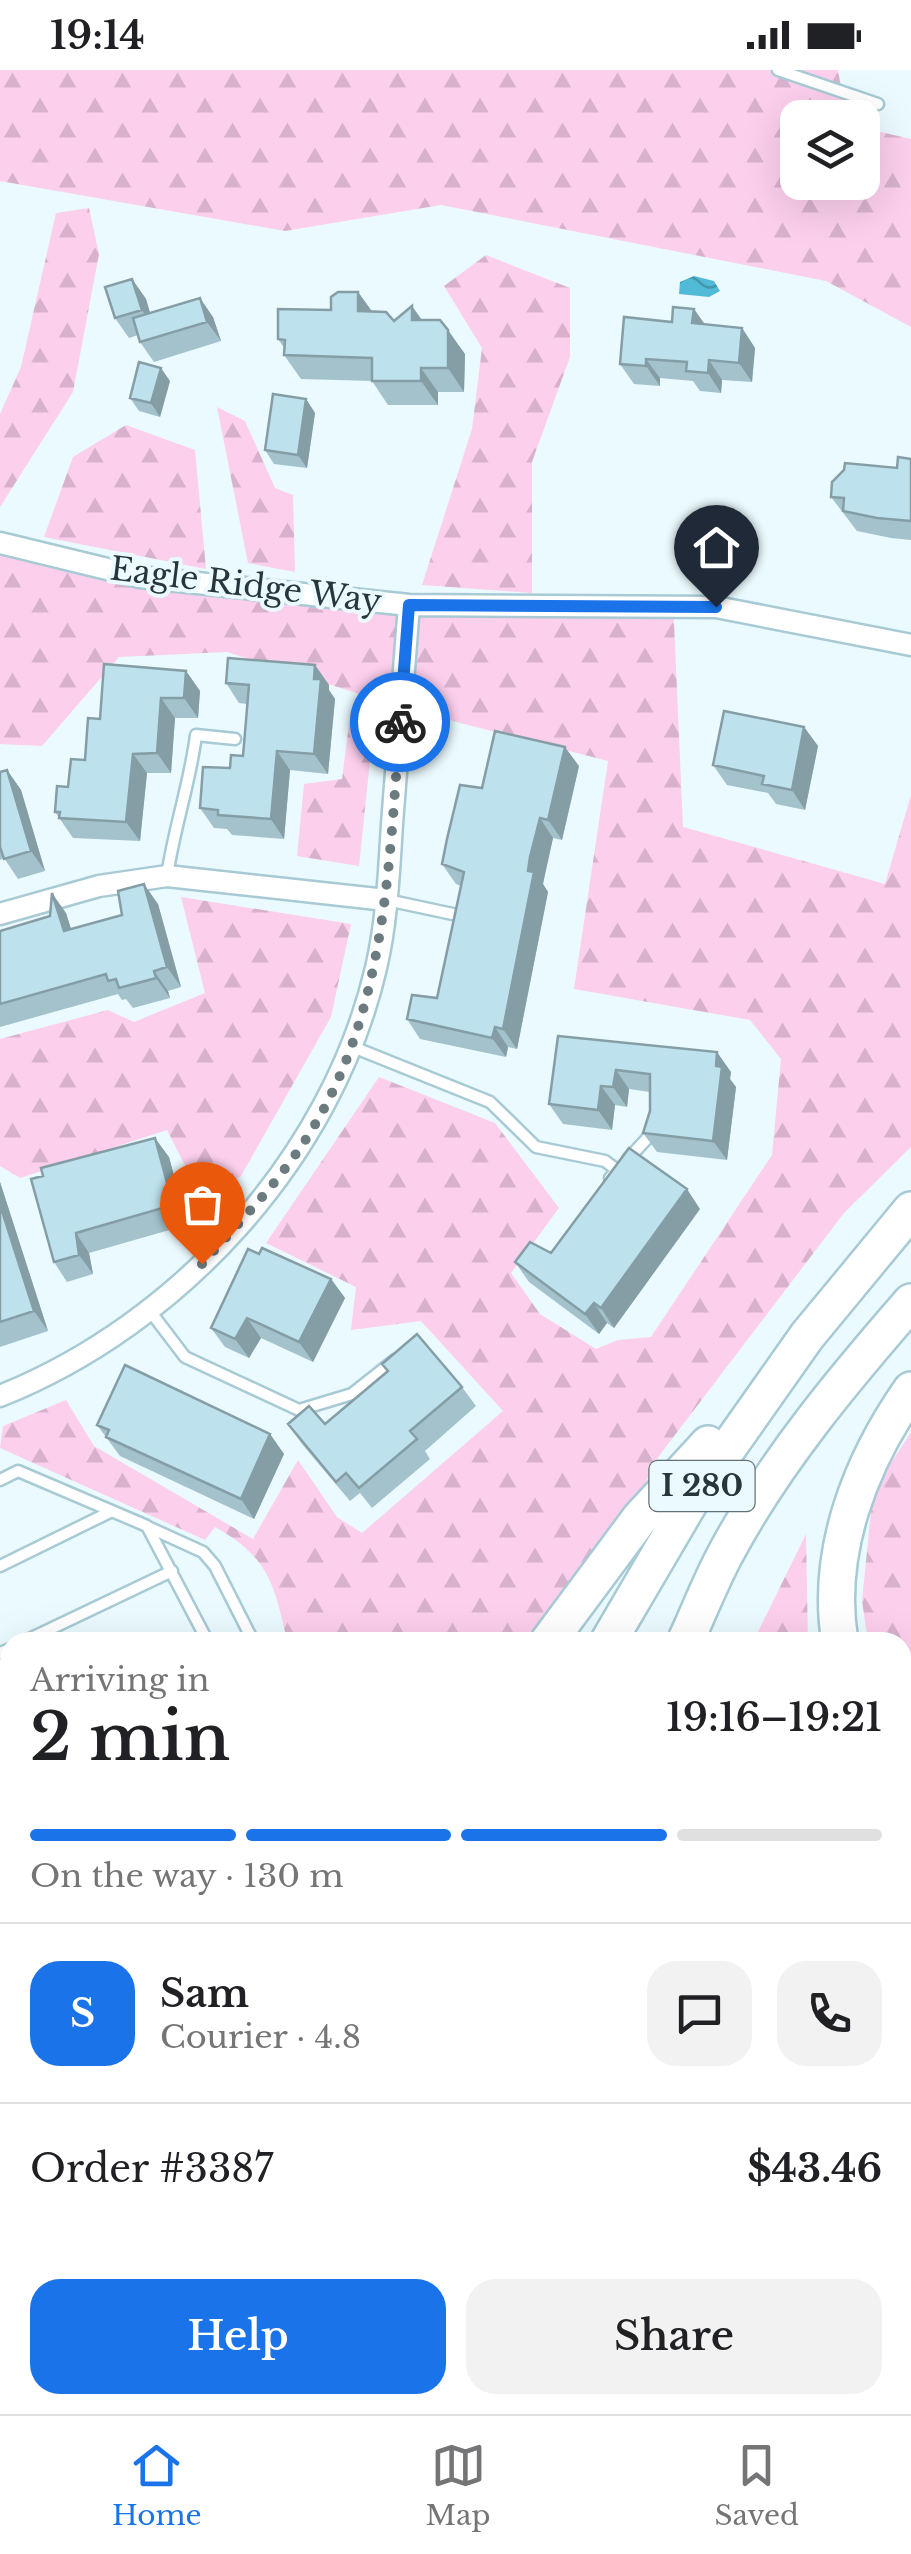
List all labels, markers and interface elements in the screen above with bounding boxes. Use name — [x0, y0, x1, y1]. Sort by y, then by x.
text: 19:14 — [50, 12, 145, 59]
map controls — [780, 100, 880, 200]
button: layers — [780, 100, 880, 200]
pin — [674, 505, 759, 608]
icon: home — [689, 520, 744, 575]
street label: Eagle Ridge Way — [108, 548, 385, 622]
courier — [350, 672, 450, 772]
icon: bike — [373, 695, 428, 750]
pin — [160, 1162, 245, 1265]
icon: bag — [175, 1177, 230, 1232]
road number: I 280 — [650, 1461, 754, 1511]
text: Arriving in — [30, 1660, 209, 1700]
text: 19:16–19:21 — [666, 1694, 882, 1741]
text: 2 min — [30, 1697, 230, 1778]
text: On the way · 130 m — [30, 1856, 344, 1896]
button: chat — [647, 1961, 752, 2066]
button: phone — [777, 1961, 882, 2066]
text: Sam — [160, 1970, 249, 2017]
text: S — [70, 1990, 95, 2037]
text: Courier · 4.8 — [160, 2017, 361, 2057]
text: Order #3387 — [30, 2145, 273, 2192]
text: $43.46 — [747, 2145, 882, 2192]
button: Help — [30, 2279, 446, 2394]
button: Share — [466, 2279, 882, 2394]
tab: Home — [112, 2438, 202, 2533]
tab: Map — [426, 2438, 491, 2533]
tab: Saved — [715, 2438, 799, 2533]

